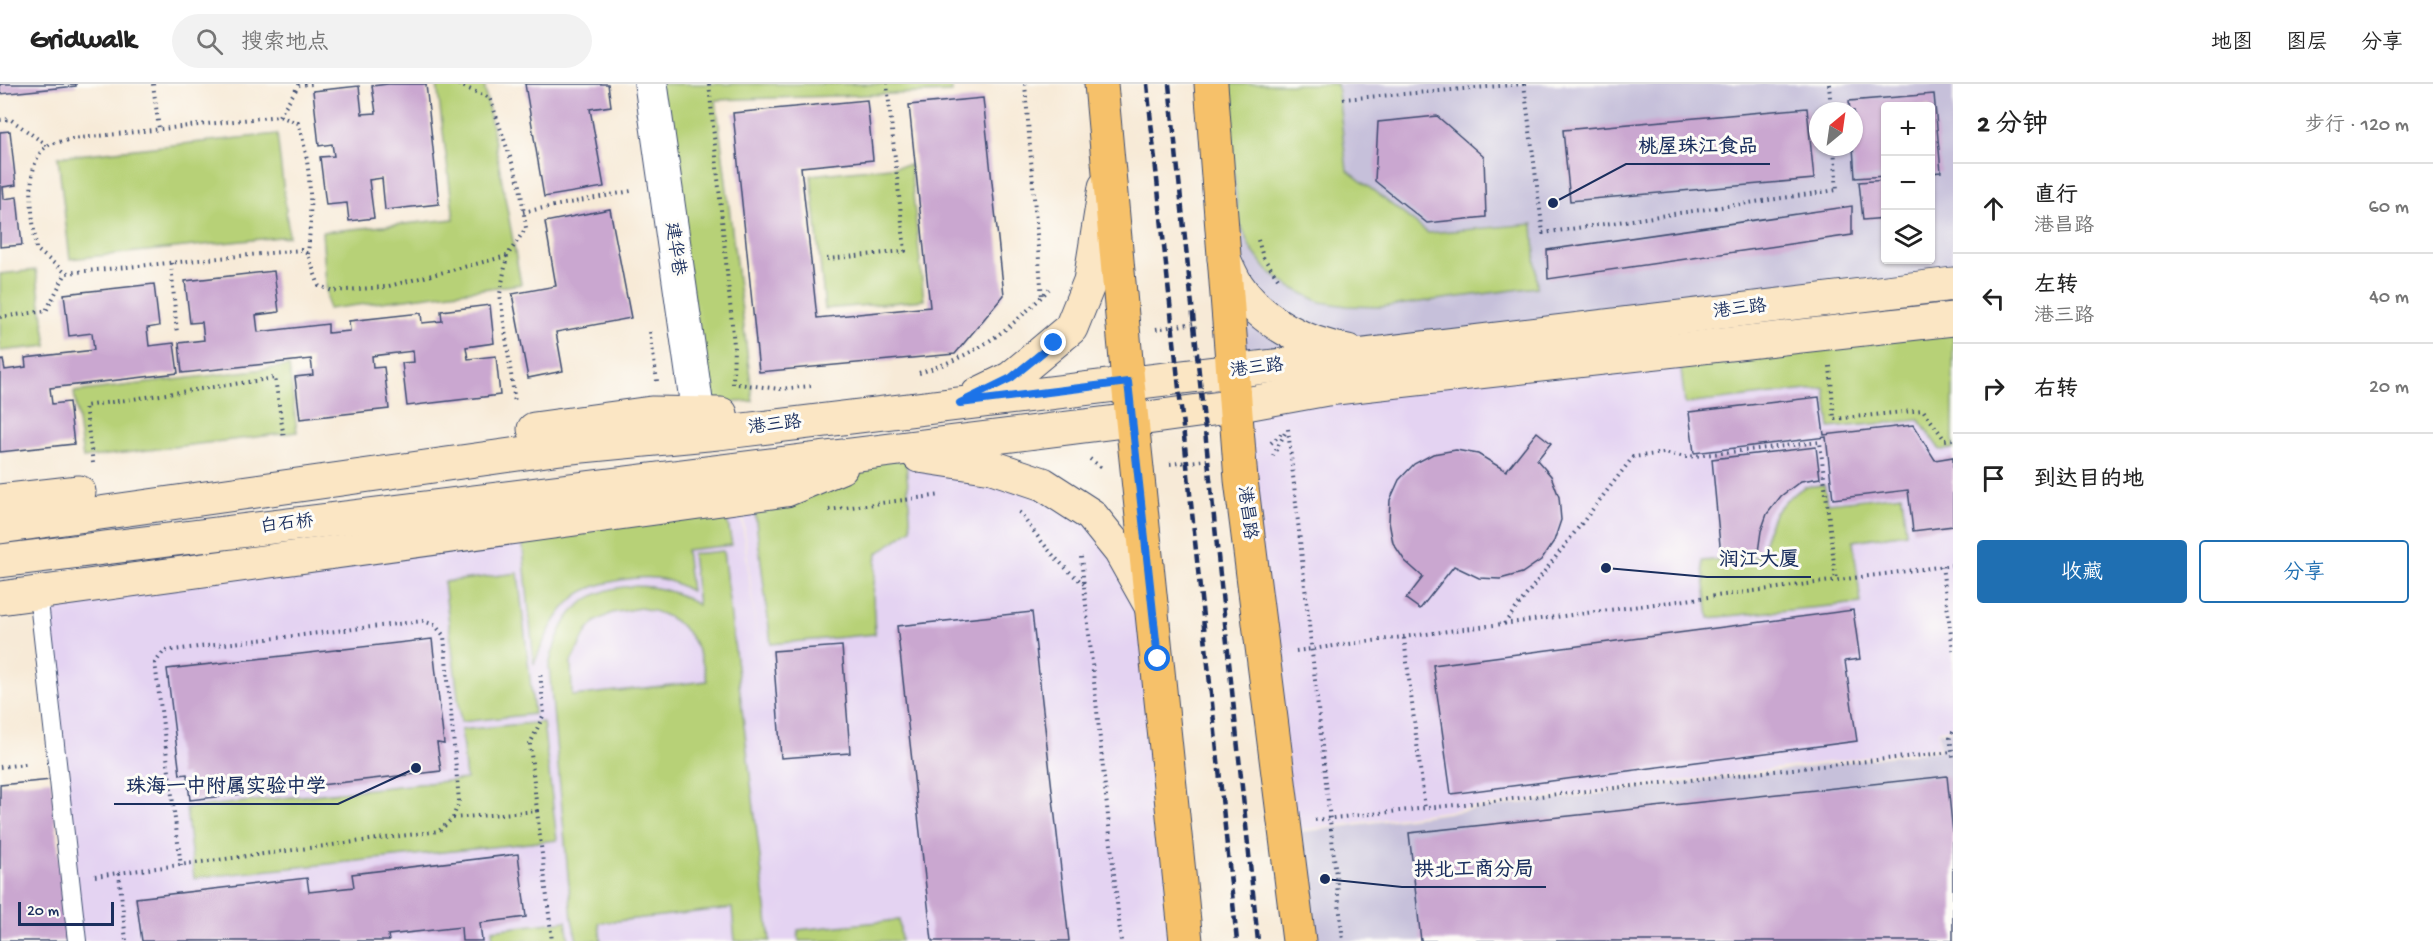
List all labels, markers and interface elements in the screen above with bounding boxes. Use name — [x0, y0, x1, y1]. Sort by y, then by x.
search box — [172, 14, 592, 68]
text: Gridwalk — [30, 25, 136, 58]
icon: search — [193, 25, 226, 58]
text: 搜索地点 — [241, 31, 329, 57]
text: 地图 — [2211, 32, 2253, 57]
text: 图层 — [2286, 32, 2328, 57]
text: 分享 — [2361, 32, 2403, 57]
north arrow — [1809, 102, 1863, 156]
map controls — [1881, 102, 1935, 264]
button: + — [1881, 102, 1935, 156]
text: 2 分钟 — [1977, 111, 2048, 142]
text: 步行 · 120 m — [2305, 115, 2409, 138]
callout: 桃屋珠江食品 — [1626, 126, 1770, 164]
text: 桃屋珠江食品 — [1638, 135, 1758, 160]
button: − — [1881, 156, 1935, 210]
text: 直行 — [2034, 184, 2078, 210]
icon: ahead — [1977, 192, 2010, 225]
text: 60 m — [2369, 197, 2409, 220]
button: layers — [1881, 210, 1935, 264]
text: 港昌路 — [2034, 216, 2094, 239]
street label: 建华巷 — [660, 221, 689, 277]
text: 左转 — [2034, 274, 2078, 300]
icon: left — [1977, 282, 2010, 315]
text: 40 m — [2369, 287, 2409, 310]
street label: 港三路 — [1712, 295, 1768, 324]
text: 港三路 — [2034, 306, 2094, 329]
route end — [1040, 329, 1066, 355]
street label: 港三路 — [1229, 354, 1285, 383]
icon: right — [1977, 372, 2010, 405]
text: 20 m — [2369, 377, 2409, 400]
text: 右转 — [2034, 378, 2078, 404]
street label: 港三路 — [747, 411, 803, 440]
icon: arrive — [1977, 462, 2010, 495]
text: 到达目的地 — [2034, 468, 2144, 494]
street label: 港昌路 — [1232, 485, 1261, 541]
street label: 白石桥 — [259, 510, 315, 539]
callout: 润江大厦 — [1707, 539, 1811, 577]
button: 收藏 — [1977, 540, 2187, 603]
button: 分享 — [2199, 540, 2409, 603]
text: 润江大厦 — [1719, 549, 1799, 573]
route start — [1144, 645, 1170, 671]
callout: 珠海一中附属实验中学 — [114, 766, 338, 804]
text: 珠海一中附属实验中学 — [126, 775, 326, 800]
callout: 拱北工商分局 — [1402, 849, 1546, 887]
text: 拱北工商分局 — [1414, 858, 1534, 883]
scale bar — [18, 899, 114, 926]
text: 20 m — [27, 903, 59, 922]

